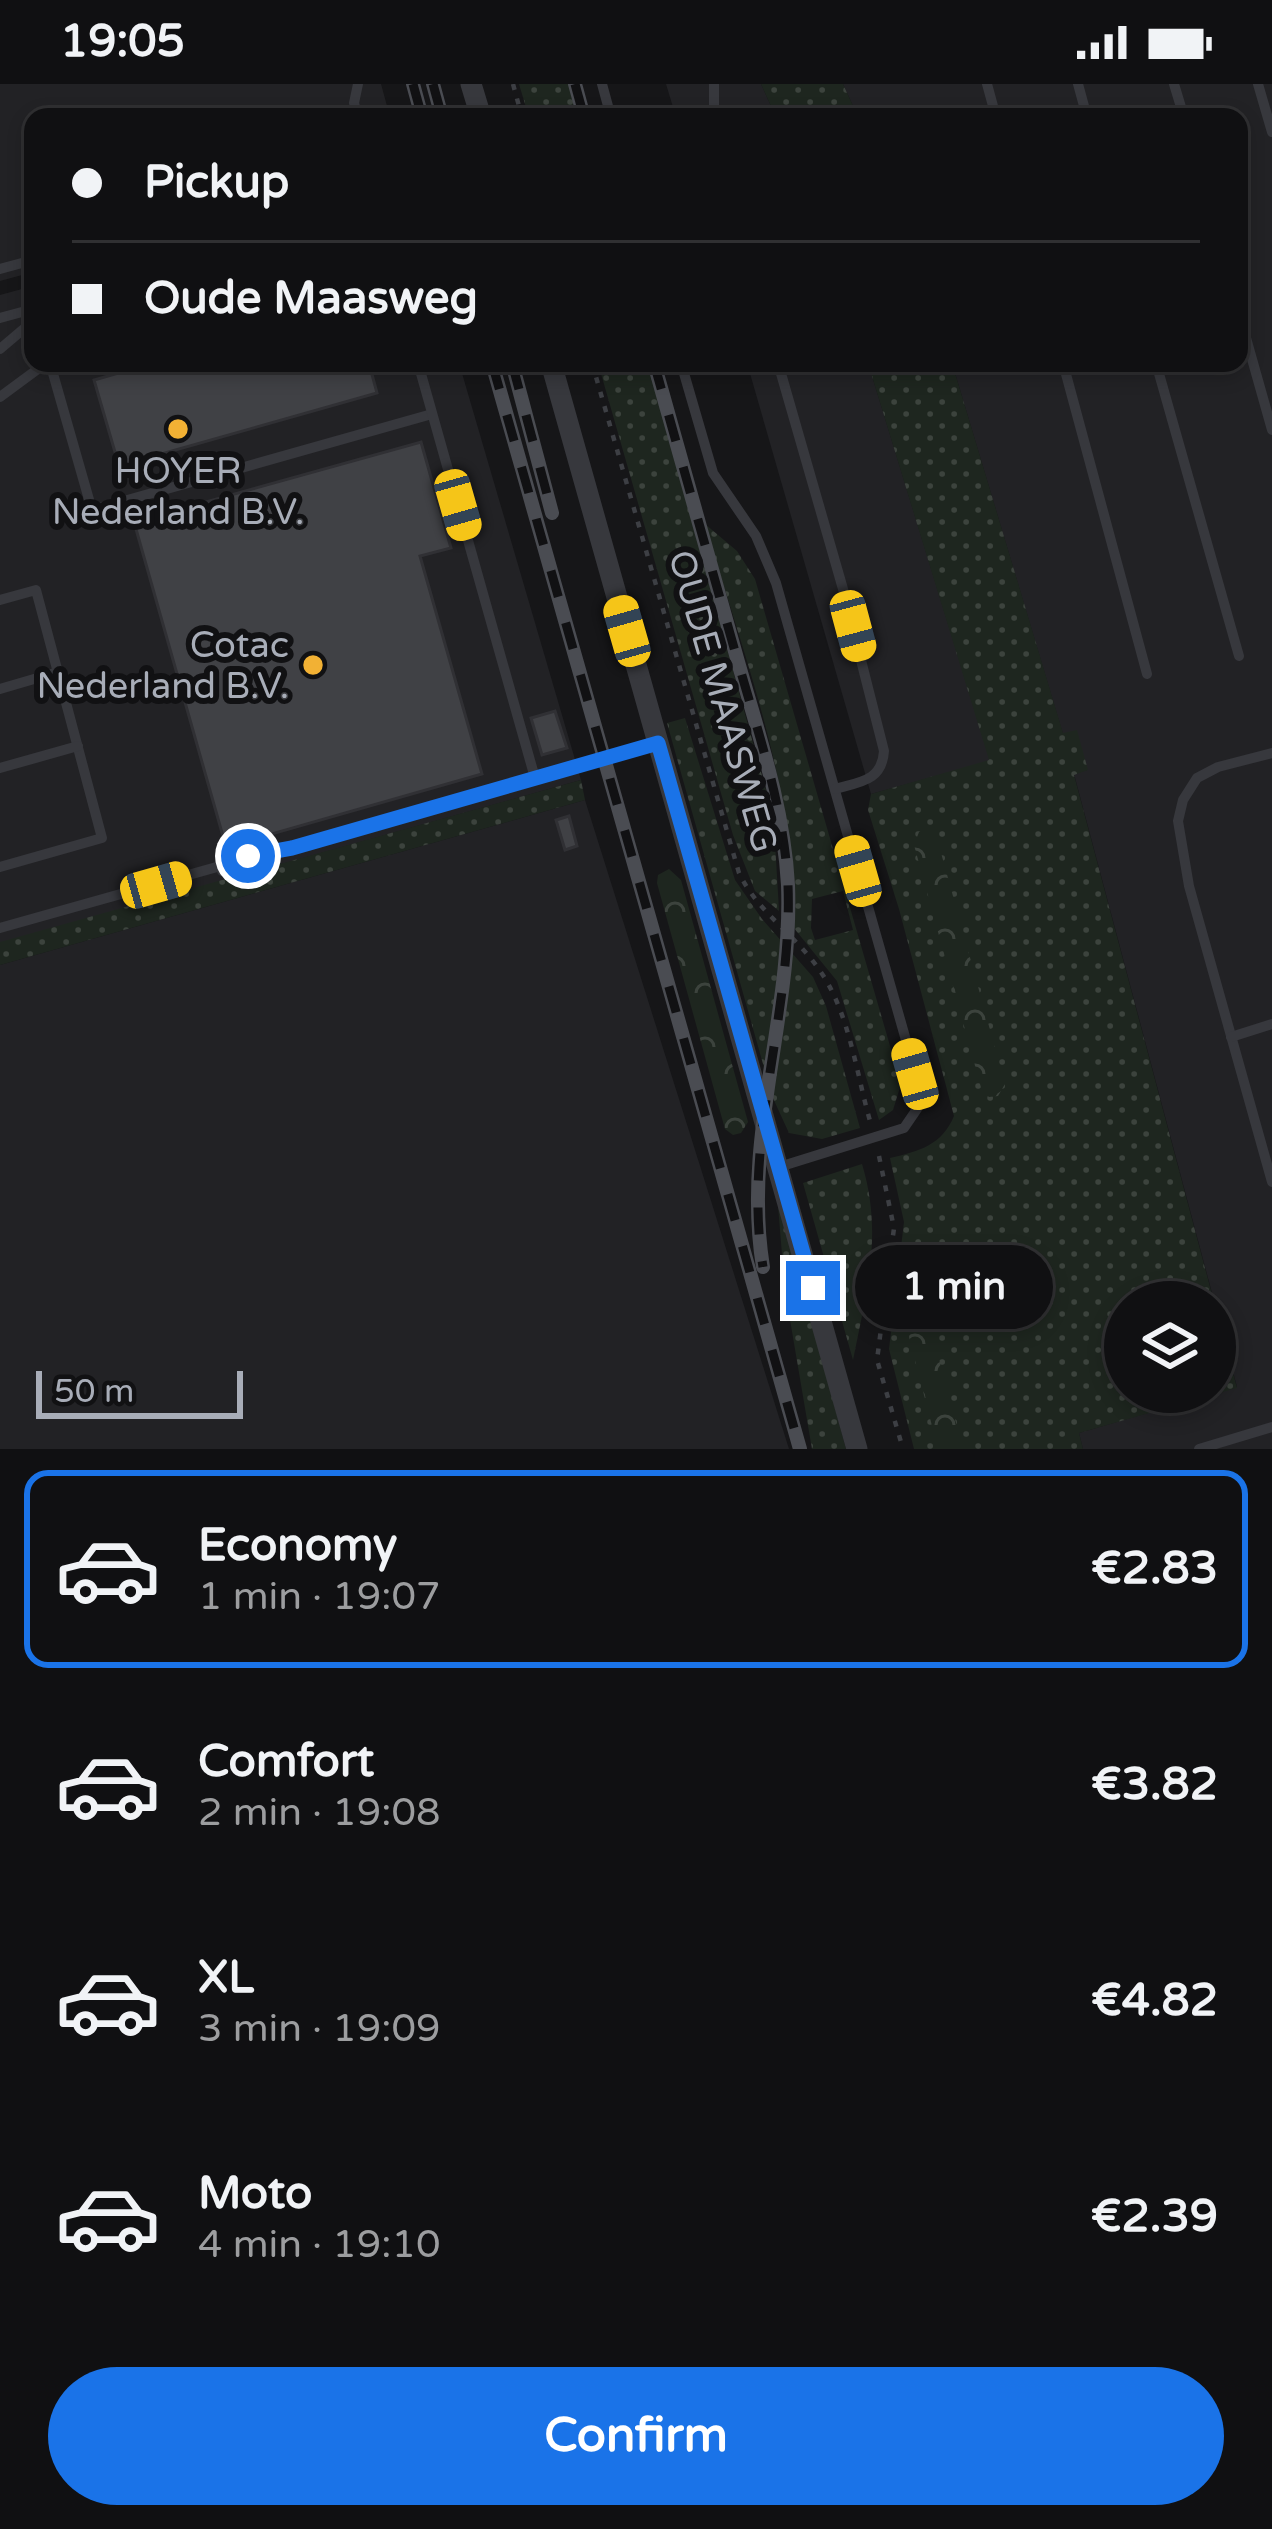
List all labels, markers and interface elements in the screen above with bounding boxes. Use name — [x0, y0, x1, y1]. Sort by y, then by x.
text: 19:05 — [60, 15, 185, 69]
text: Pickup — [144, 156, 289, 210]
text: Oude Maasweg — [144, 272, 478, 326]
marker: HOYER Nederland B.V. — [165, 416, 191, 442]
place label: HOYER Nederland B.V. — [52, 450, 304, 534]
car — [431, 465, 485, 545]
street label: OUDE MAASWEG — [659, 545, 786, 857]
car — [826, 587, 880, 665]
car — [600, 591, 654, 671]
place label: Cotac Nederland B.V. — [36, 624, 289, 708]
marker: Cotac Nederland B.V. — [300, 652, 326, 678]
route start — [221, 829, 275, 883]
car — [831, 831, 885, 911]
car — [116, 858, 196, 912]
car — [888, 1034, 942, 1114]
callout: 1 min — [855, 1246, 1053, 1330]
route end — [786, 1261, 840, 1315]
text: 1 min — [902, 1263, 1006, 1310]
map controls — [1104, 1281, 1236, 1413]
button: layers — [1104, 1281, 1236, 1413]
scale bar — [36, 1365, 243, 1418]
text: 50 m — [54, 1372, 134, 1411]
icon: car — [54, 1515, 162, 1623]
text: Economy — [198, 1519, 397, 1573]
text: €2.83 — [1091, 1542, 1218, 1596]
text: 1 min · 19:07 — [198, 1573, 440, 1620]
icon: car — [54, 1731, 162, 1839]
text: Comfort — [198, 1735, 374, 1789]
text: €3.82 — [1091, 1758, 1218, 1812]
text: 2 min · 19:08 — [198, 1789, 440, 1836]
icon: car — [54, 1947, 162, 2055]
text: XL — [198, 1951, 254, 2005]
text: €4.82 — [1091, 1974, 1218, 2028]
text: 3 min · 19:09 — [198, 2005, 440, 2052]
icon: car — [54, 2163, 162, 2271]
text: Moto — [198, 2167, 312, 2221]
text: €2.39 — [1091, 2190, 1218, 2244]
text: 4 min · 19:10 — [198, 2221, 440, 2268]
button: Confirm — [48, 2367, 1224, 2505]

